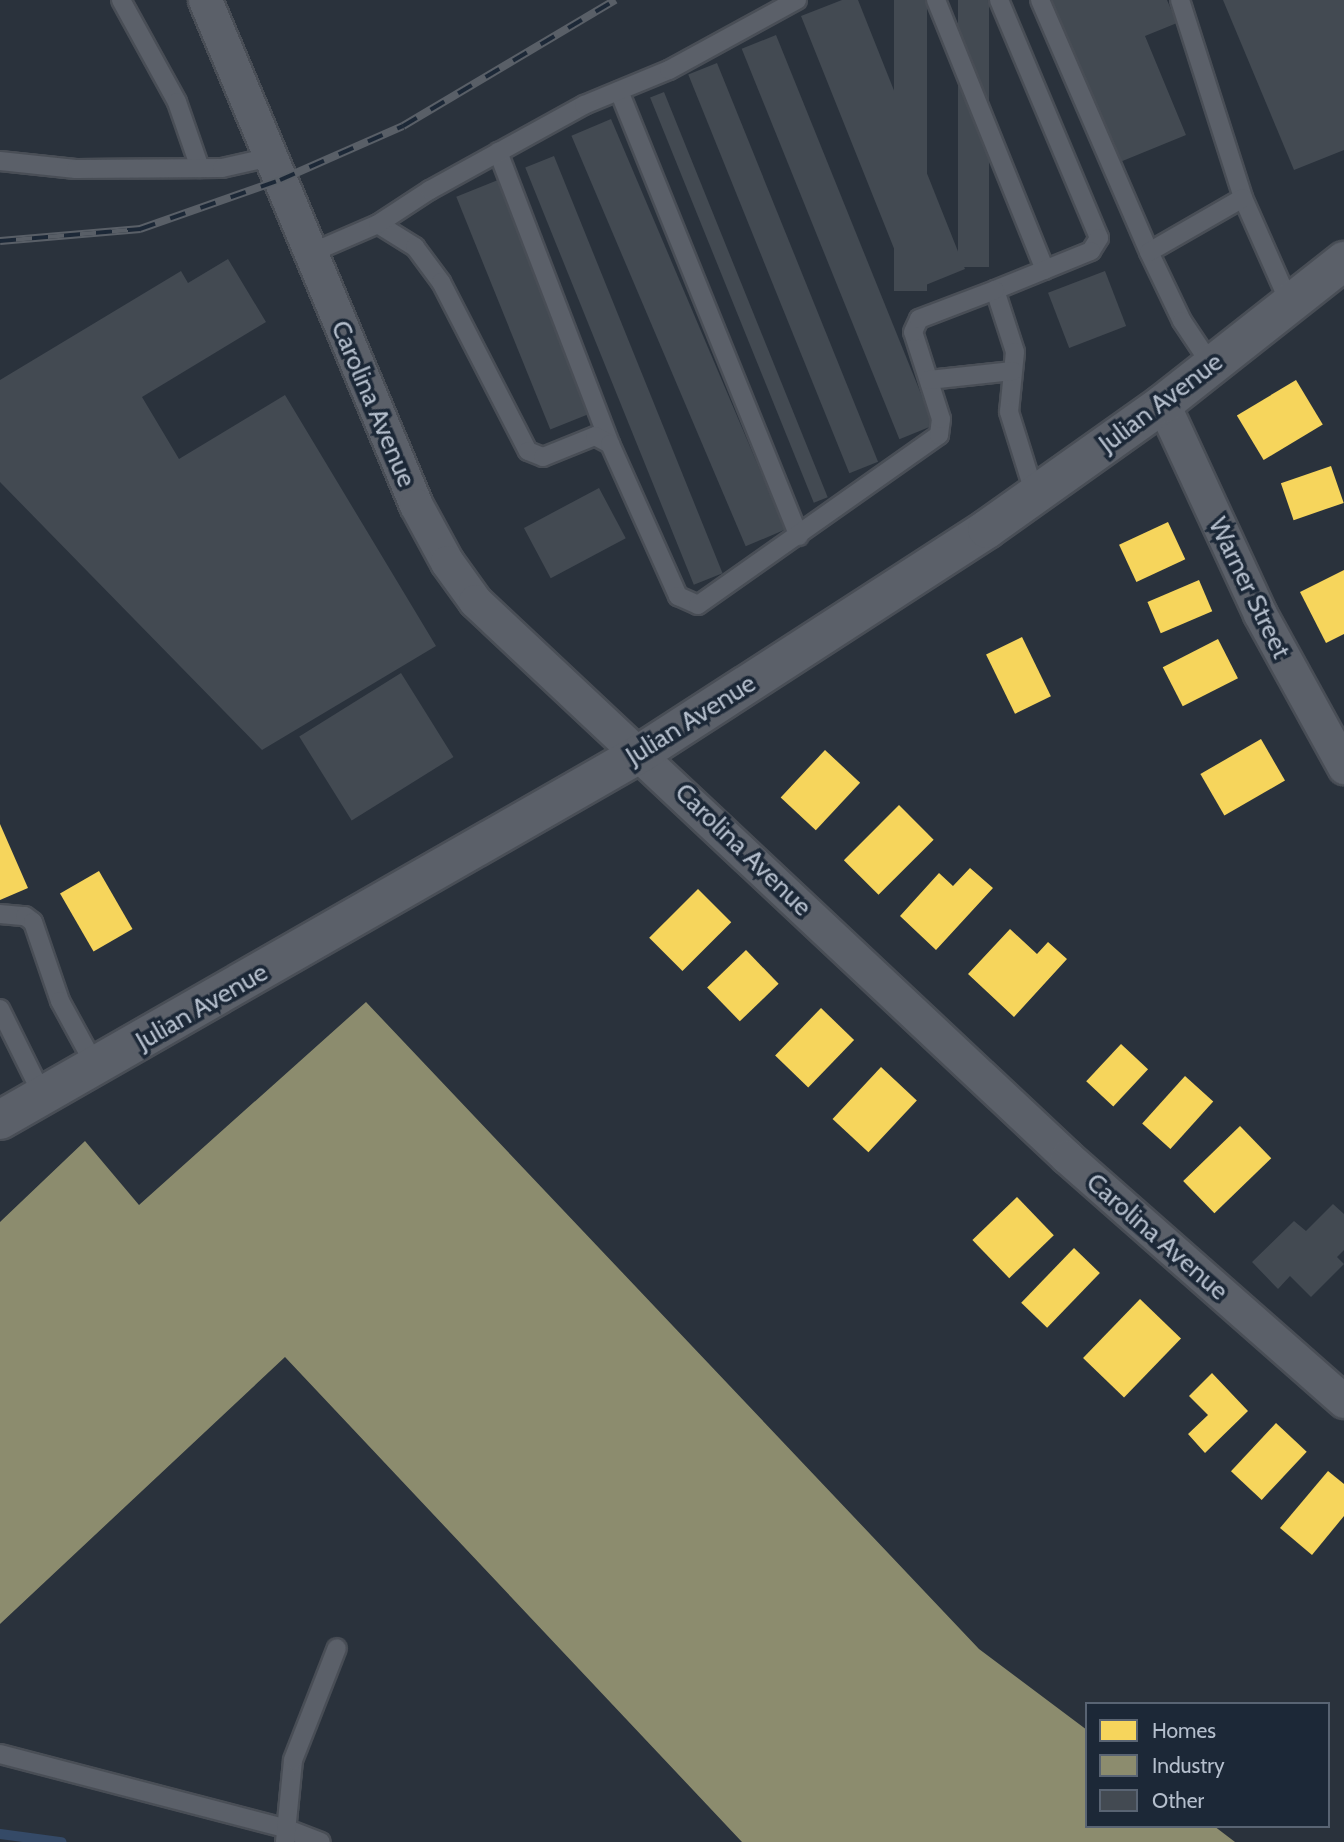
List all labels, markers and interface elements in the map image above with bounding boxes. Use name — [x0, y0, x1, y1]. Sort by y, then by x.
street label: Carolina Avenue — [324, 316, 422, 492]
street label: Julian Avenue — [1093, 346, 1229, 460]
street label: Warner Street — [1201, 512, 1297, 664]
street label: Julian Avenue — [620, 668, 762, 772]
street label: Carolina Avenue — [668, 777, 818, 923]
street label: Julian Avenue — [131, 957, 273, 1057]
street label: Carolina Avenue — [1080, 1167, 1234, 1307]
legend — [1085, 1702, 1330, 1828]
text: Homes — [1152, 1718, 1216, 1743]
text: Industry — [1152, 1753, 1225, 1778]
text: Other — [1152, 1788, 1204, 1813]

